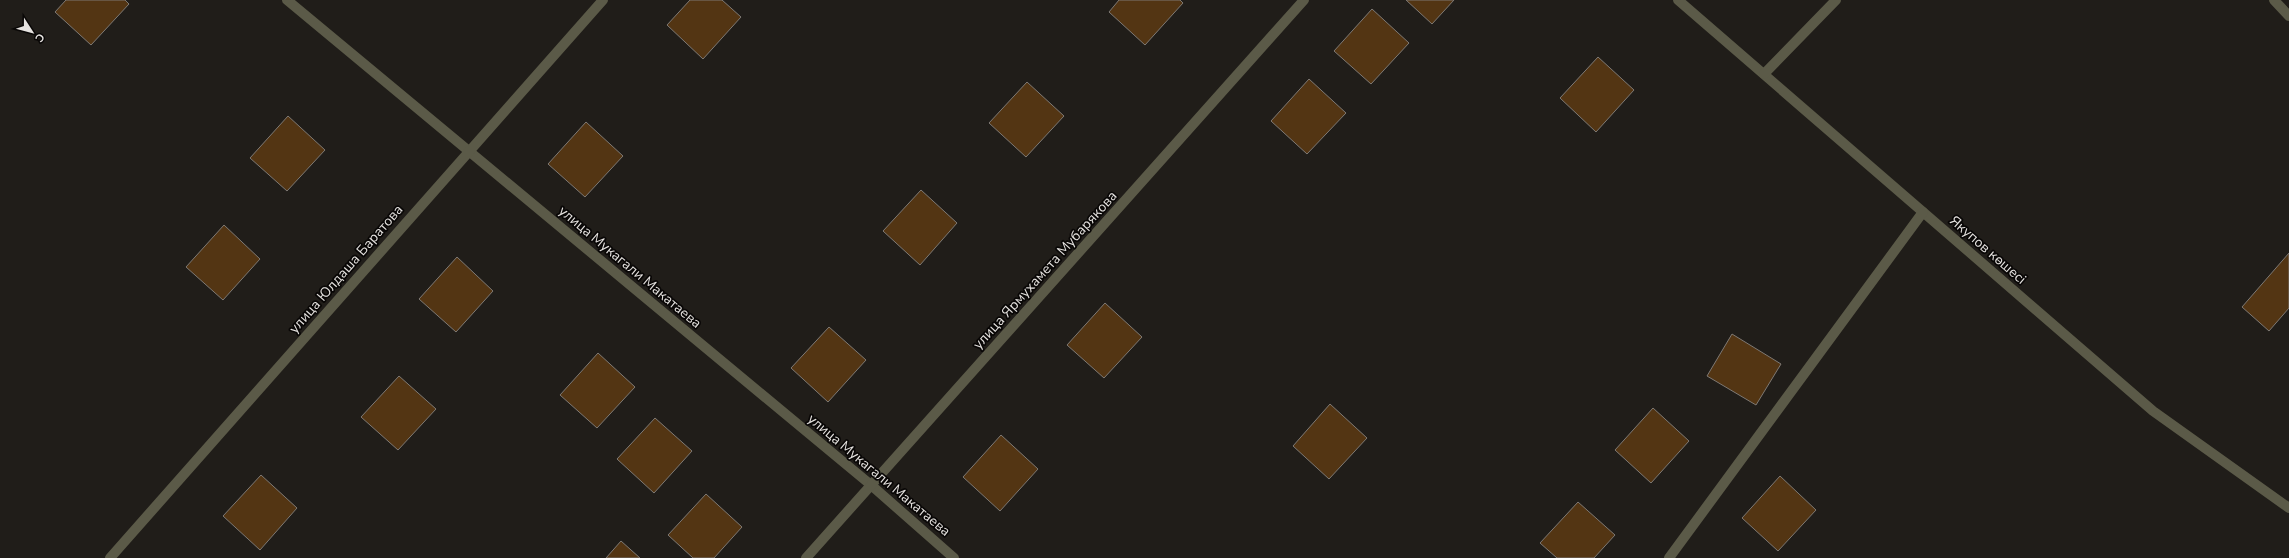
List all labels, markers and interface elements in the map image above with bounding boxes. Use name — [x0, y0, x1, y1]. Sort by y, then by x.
north arrow — [12, 12, 52, 52]
text: С — [31, 30, 48, 45]
street label: улица Ярмухамета Мубарякова — [969, 187, 1121, 353]
street label: улица Юлдаша Баратова — [285, 201, 407, 337]
street label: улица Мукагали Макатаева — [554, 201, 706, 333]
street label: Якупов көшесі — [1946, 211, 2030, 289]
street label: улица Мукагали Макатаева — [803, 409, 955, 541]

